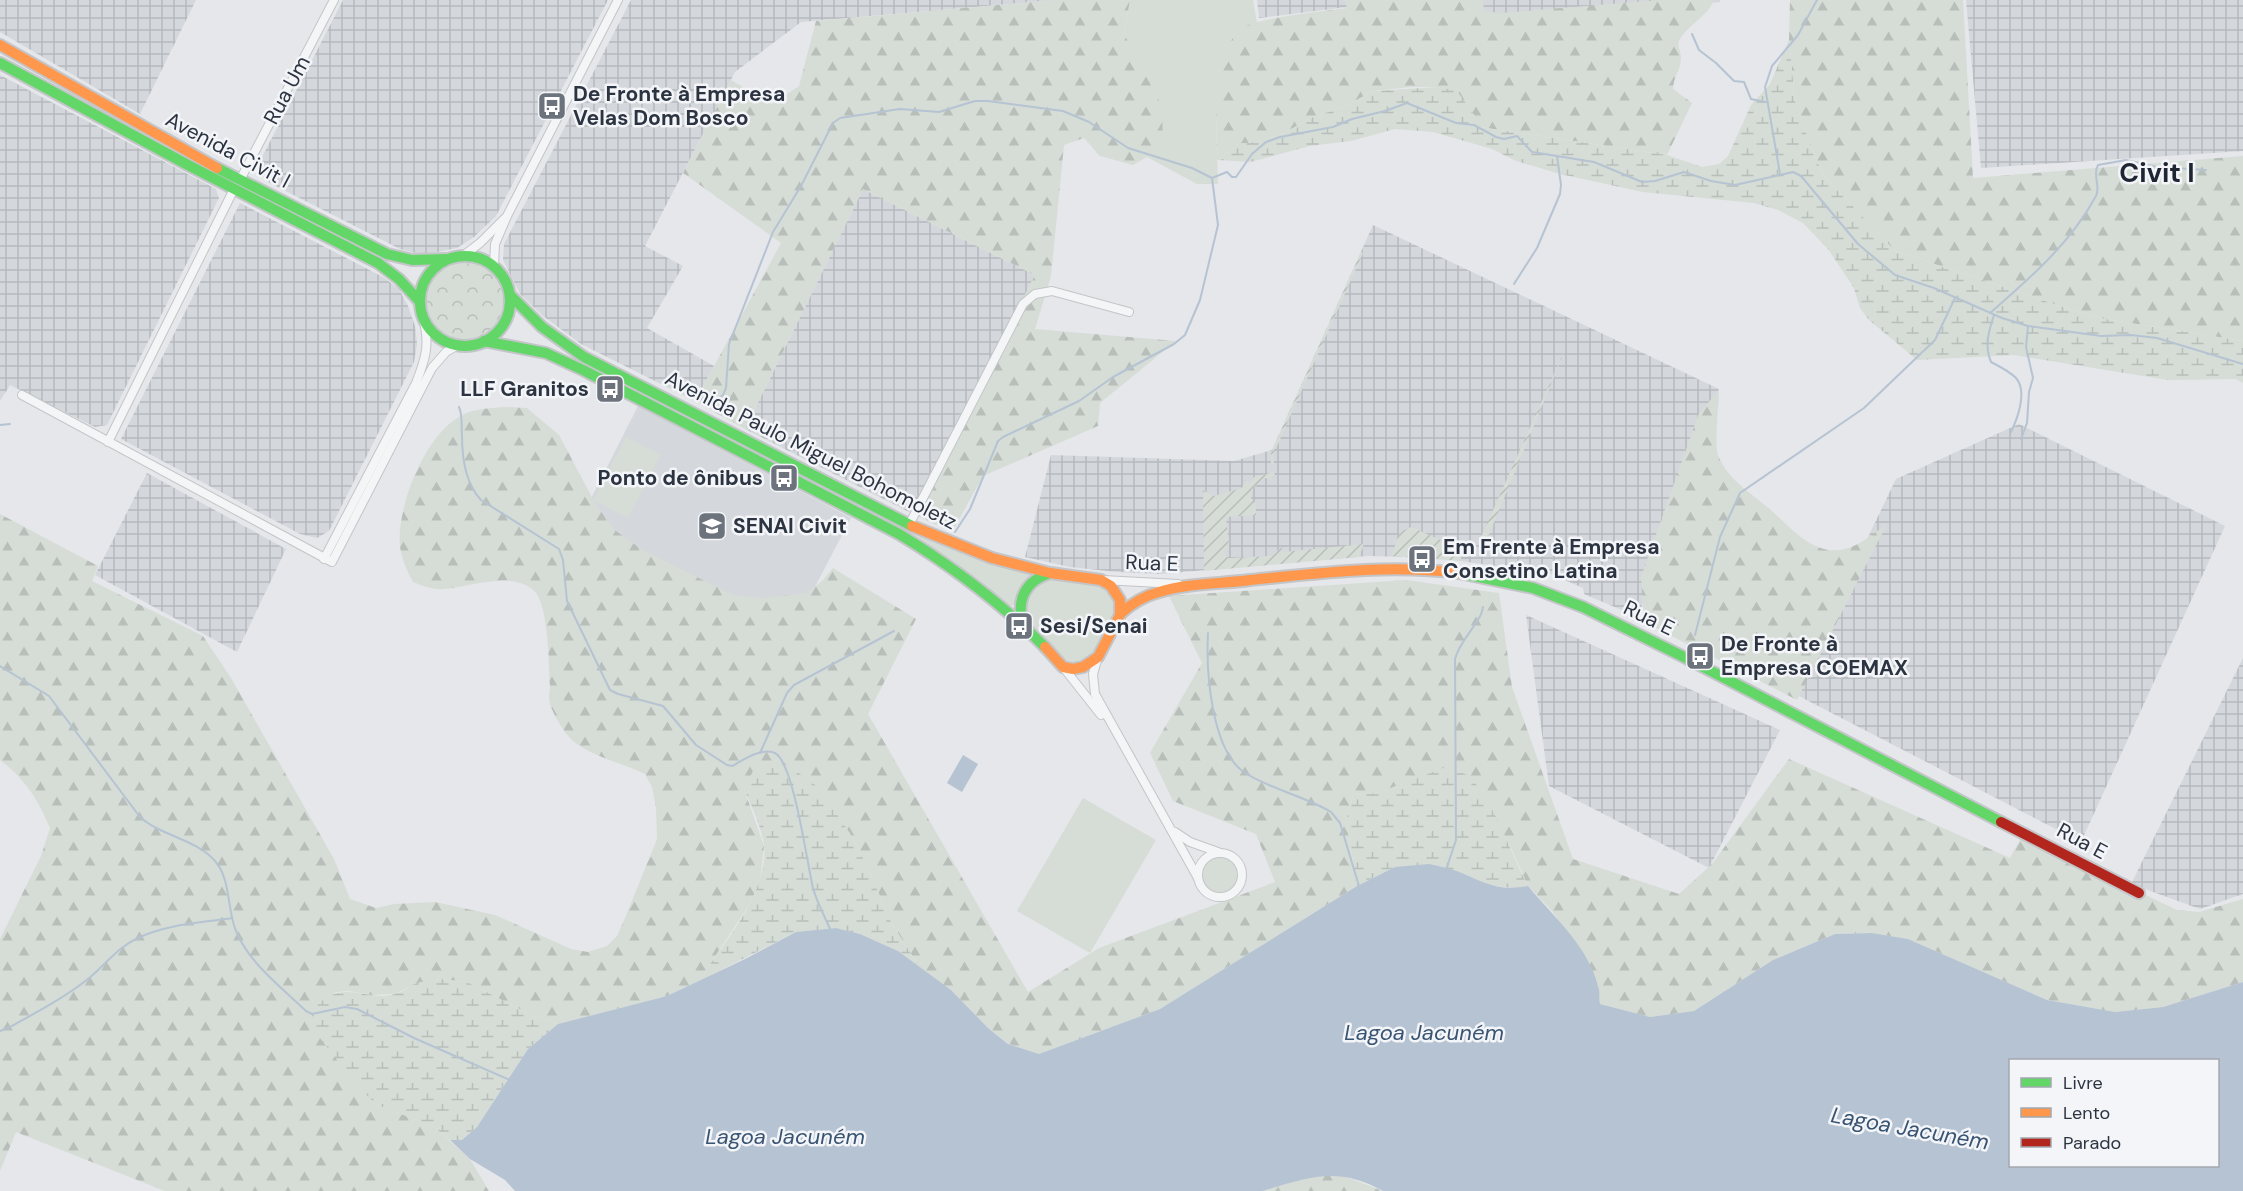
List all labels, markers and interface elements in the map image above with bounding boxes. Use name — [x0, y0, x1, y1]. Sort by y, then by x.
street label: Rua Um — [257, 51, 317, 129]
place label: De Fronte à Empresa Velas Dom Bosco — [573, 80, 785, 132]
bus stop icon: De Fronte à Empresa Velas Dom Bosco — [536, 90, 568, 122]
street label: Avenida Civit I — [161, 105, 295, 195]
district label: Civit I — [2119, 155, 2195, 190]
street label: Avenida Paulo Miguel Bohomoletz — [660, 364, 962, 536]
bus stop icon: LLF Granitos — [594, 373, 626, 405]
place label: LLF Granitos — [460, 375, 589, 403]
bus stop icon: Ponto de ônibus — [768, 462, 800, 494]
place label: Ponto de ônibus — [598, 464, 763, 492]
school or university icon: SENAI Civit — [696, 510, 728, 542]
place label: SENAI Civit — [733, 512, 847, 540]
place label: Em Frente à Empresa Consetino Latina — [1443, 533, 1660, 585]
bus stop icon: Em Frente à Empresa Consetino Latina — [1406, 543, 1438, 575]
street label: Rua E — [1125, 548, 1179, 578]
street label: Rua E — [1619, 594, 1679, 642]
bus stop icon: Sesi/Senai — [1003, 610, 1035, 642]
place label: Sesi/Senai — [1040, 612, 1148, 640]
place label: De Fronte à Empresa COEMAX — [1721, 630, 1908, 682]
bus stop icon: De Fronte à Empresa COEMAX — [1684, 640, 1716, 672]
street label: Rua E — [2052, 816, 2112, 866]
water label: Lagoa Jacuném — [1344, 1018, 1504, 1047]
legend — [2009, 1059, 2219, 1167]
text: Livre — [2063, 1071, 2103, 1095]
water label: Lagoa Jacuném — [1829, 1100, 1991, 1157]
text: Lento — [2063, 1101, 2110, 1125]
water label: Lagoa Jacuném — [705, 1122, 865, 1151]
text: Parado — [2063, 1131, 2121, 1155]

